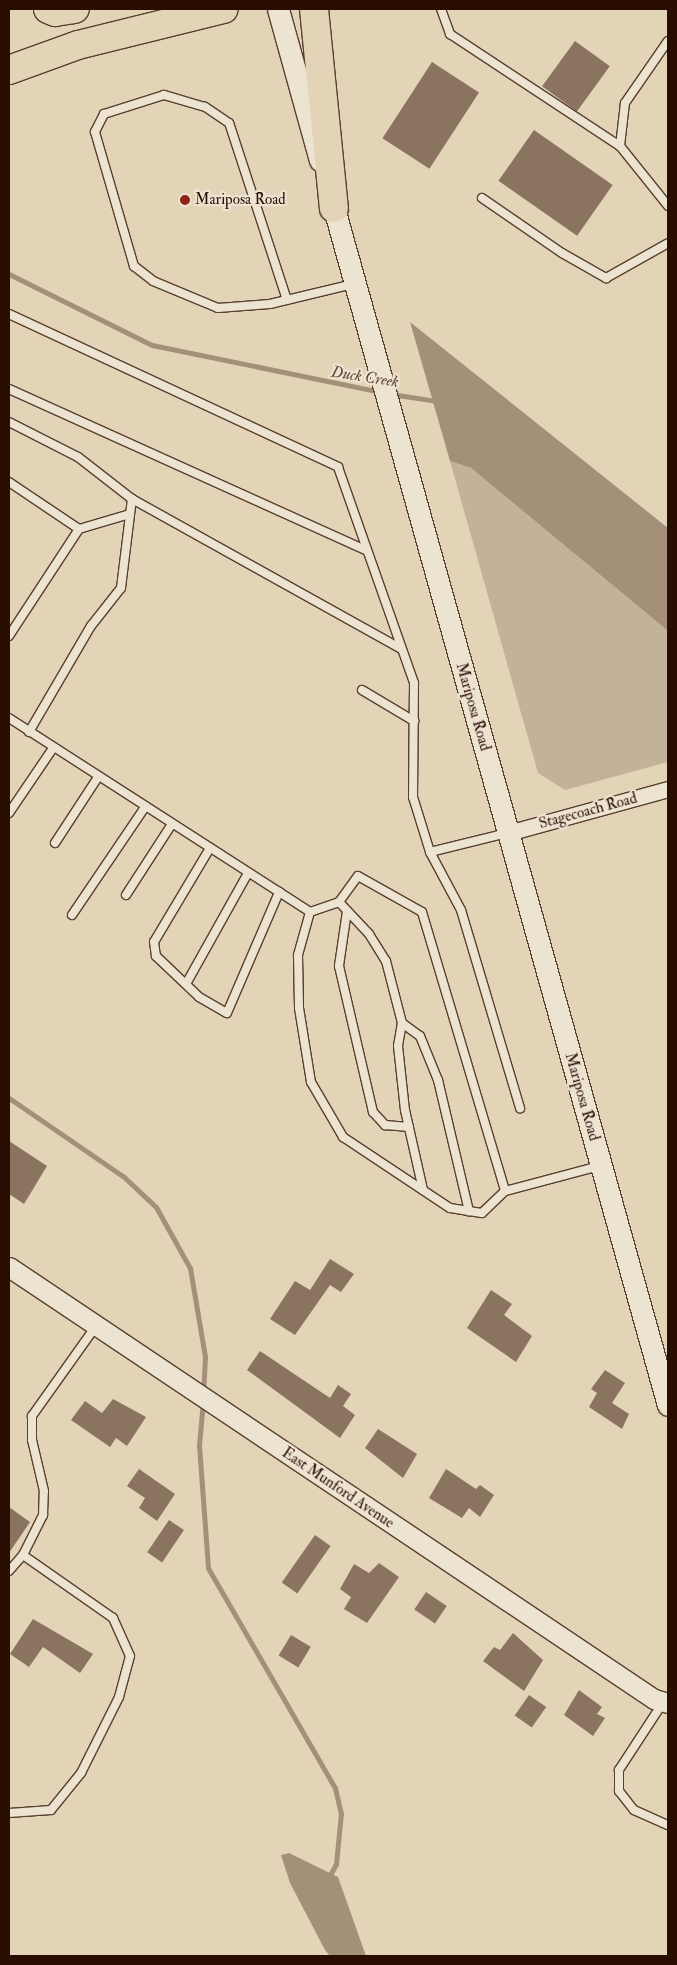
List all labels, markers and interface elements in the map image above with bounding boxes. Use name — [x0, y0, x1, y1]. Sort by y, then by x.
place label: Mariposa Road — [195, 191, 286, 209]
marker: Mariposa Road — [179, 194, 191, 206]
water label: Duck Creek — [330, 362, 400, 392]
street label: Mariposa Road — [452, 661, 494, 753]
street label: Stagecoach Road — [537, 789, 639, 833]
street label: Mariposa Road — [561, 1051, 603, 1143]
street label: East Munford Avenue — [279, 1444, 397, 1532]

